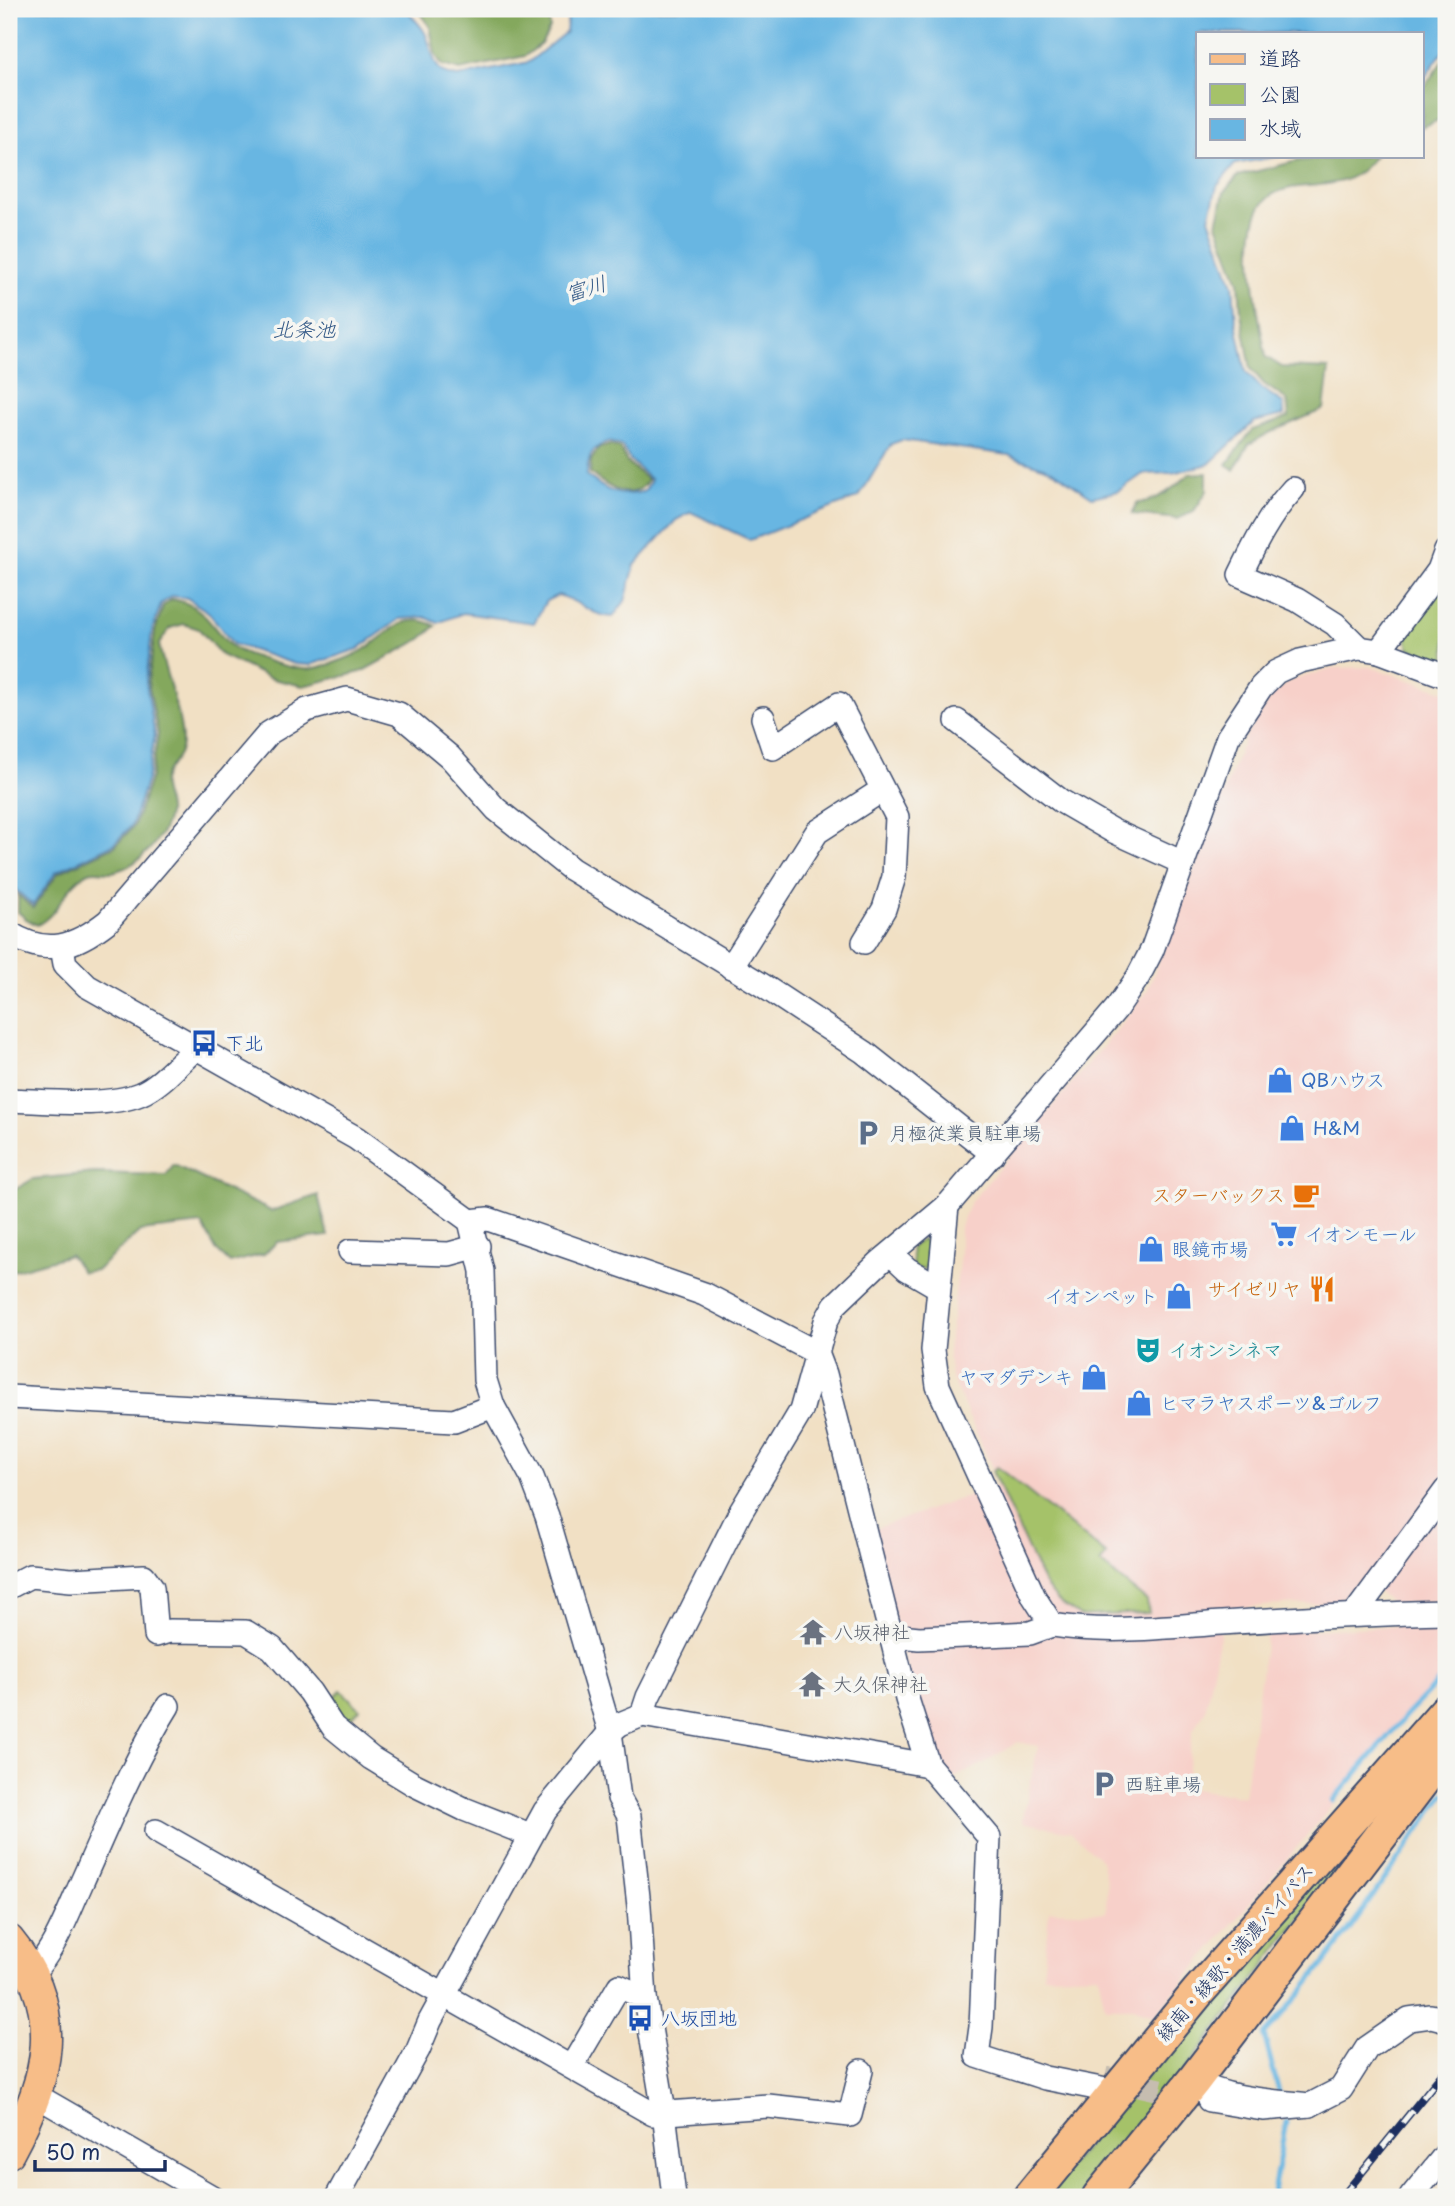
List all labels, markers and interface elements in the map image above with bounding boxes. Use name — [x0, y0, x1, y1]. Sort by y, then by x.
legend — [1196, 32, 1424, 158]
text: 道路 — [1259, 41, 1301, 73]
text: 公園 — [1259, 77, 1301, 109]
text: 水域 — [1259, 111, 1301, 143]
water label: 富川 — [561, 266, 610, 309]
water label: 北条池 — [273, 312, 336, 344]
bus stop icon: 下北 — [189, 1028, 219, 1058]
place label: 下北 — [225, 1028, 263, 1056]
shop icon: QBハウス — [1265, 1065, 1295, 1095]
place label: QBハウス — [1301, 1065, 1385, 1093]
shop icon: H&M — [1277, 1113, 1307, 1143]
place label: H&M — [1313, 1113, 1360, 1141]
parking icon: 月極従業員駐車場 — [853, 1118, 883, 1148]
place label: 月極従業員駐車場 — [889, 1118, 1041, 1146]
place label: スターバックス — [1152, 1180, 1285, 1208]
cafe icon: スターバックス — [1291, 1180, 1321, 1210]
supermarket icon: イオンモール — [1269, 1219, 1299, 1249]
place label: イオンモール — [1305, 1219, 1417, 1247]
shop icon: 眼鏡市場 — [1136, 1234, 1166, 1264]
place label: 眼鏡市場 — [1172, 1234, 1248, 1262]
place label: サイゼリヤ — [1207, 1274, 1301, 1302]
restaurant icon: サイゼリヤ — [1307, 1274, 1337, 1304]
place label: イオンペット — [1045, 1281, 1158, 1309]
shop icon: イオンペット — [1164, 1281, 1194, 1311]
theatre icon: イオンシネマ — [1133, 1335, 1163, 1365]
place label: イオンシネマ — [1169, 1335, 1282, 1363]
place label: ヤマダデンキ — [959, 1362, 1073, 1390]
shop icon: ヤマダデンキ — [1079, 1362, 1109, 1392]
shop icon: ヒマラヤスポーツ&ゴルフ — [1124, 1388, 1154, 1418]
place label: ヒマラヤスポーツ&ゴルフ — [1160, 1388, 1382, 1416]
temple icon: 八坂神社 — [798, 1617, 828, 1647]
place label: 八坂神社 — [834, 1617, 910, 1645]
temple icon: 大久保神社 — [797, 1669, 827, 1699]
place label: 大久保神社 — [833, 1669, 928, 1697]
parking icon: 西駐車場 — [1089, 1769, 1119, 1799]
place label: 西駐車場 — [1125, 1769, 1201, 1797]
street label: 綾南・綾歌・満濃バイパス — [1149, 1856, 1319, 2046]
bus stop icon: 八坂団地 — [625, 2003, 655, 2033]
place label: 八坂団地 — [661, 2003, 737, 2031]
scale bar — [35, 2129, 164, 2173]
text: 50 m — [46, 2135, 100, 2167]

